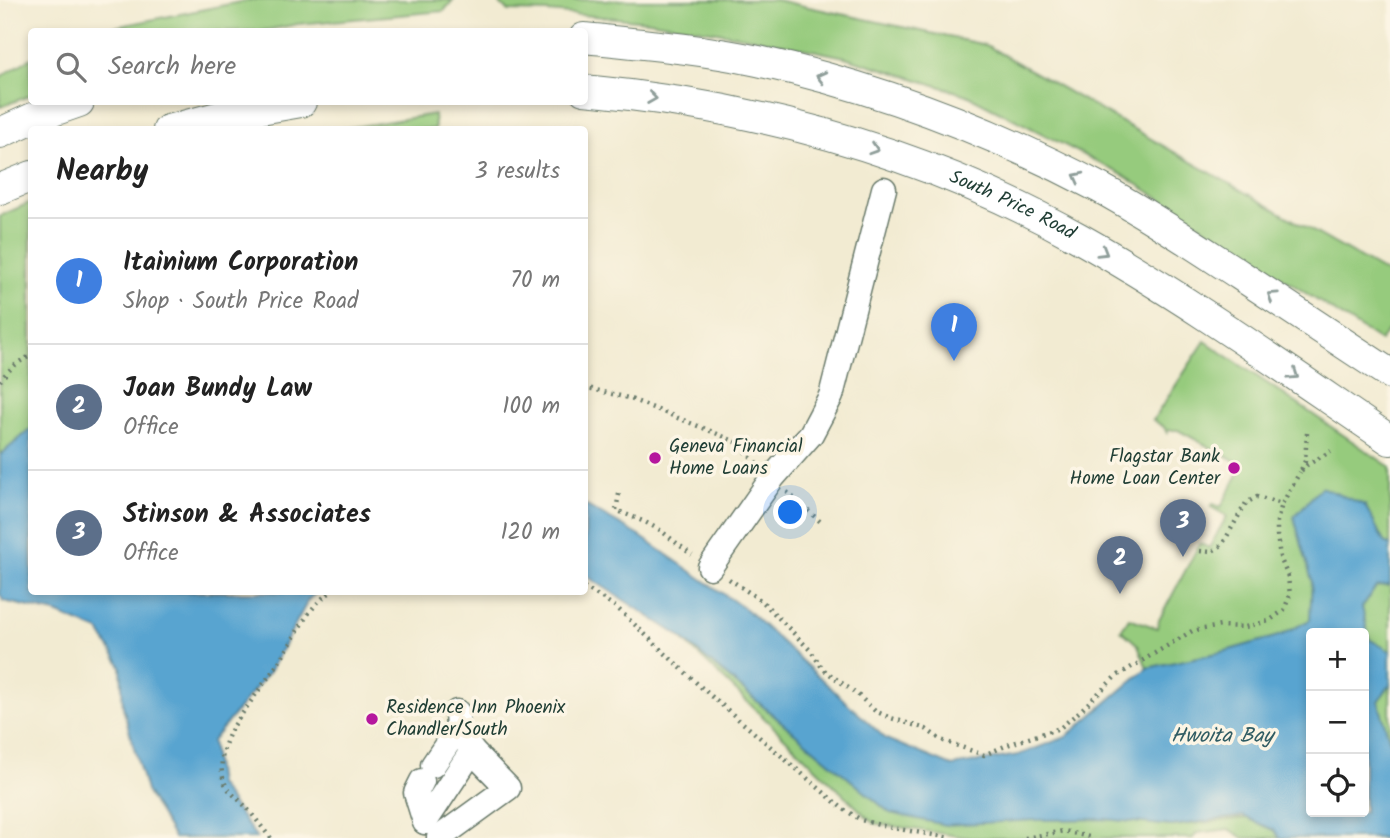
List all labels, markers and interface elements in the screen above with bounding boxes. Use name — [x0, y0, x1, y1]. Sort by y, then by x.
search box — [28, 28, 588, 105]
text: Search here — [108, 46, 236, 88]
icon: search — [52, 48, 90, 86]
one-way arrow — [815, 71, 827, 85]
one-way arrow — [646, 90, 658, 105]
one-way arrow — [867, 141, 879, 155]
text: Nearby — [56, 148, 148, 196]
text: 3 results — [474, 154, 560, 190]
street label: South Price Road — [944, 163, 1081, 249]
one-way arrow — [1073, 172, 1085, 186]
text: Itainium Corporation — [123, 242, 358, 284]
one-way arrow — [1096, 244, 1108, 257]
text: 1 — [76, 263, 82, 299]
text: 70 m — [510, 263, 560, 299]
text: Shop · South Price Road — [123, 284, 359, 320]
one-way arrow — [1267, 292, 1280, 304]
pin: 1 — [931, 303, 977, 361]
one-way arrow — [1286, 367, 1299, 380]
text: Joan Bundy Law — [123, 368, 312, 410]
text: 2 — [72, 389, 86, 425]
text: 100 m — [502, 389, 560, 425]
text: Office — [123, 410, 178, 446]
place label: Geneva Financial Home Loans — [669, 432, 803, 484]
place label: Flagstar Bank Home Loan Center — [1069, 442, 1222, 494]
marker: Geneva Financial Home Loans — [647, 450, 663, 466]
marker: Flagstar Bank Home Loan Center — [1226, 460, 1242, 476]
text: Stinson & Associates — [123, 494, 371, 536]
your location — [773, 495, 807, 529]
pin: 3 — [1160, 499, 1206, 557]
text: 3 — [73, 515, 85, 551]
text: 120 m — [500, 515, 560, 551]
text: Office — [123, 536, 178, 572]
pin: 2 — [1097, 536, 1143, 594]
map controls — [1306, 628, 1369, 817]
button: + — [1306, 628, 1369, 691]
button: − — [1306, 691, 1369, 754]
place label: Residence Inn Phoenix Chandler/South — [386, 693, 566, 745]
marker: Residence Inn Phoenix Chandler/South — [364, 711, 380, 727]
water label: Hwoita Bay — [1171, 720, 1276, 753]
button: locate — [1306, 754, 1369, 817]

